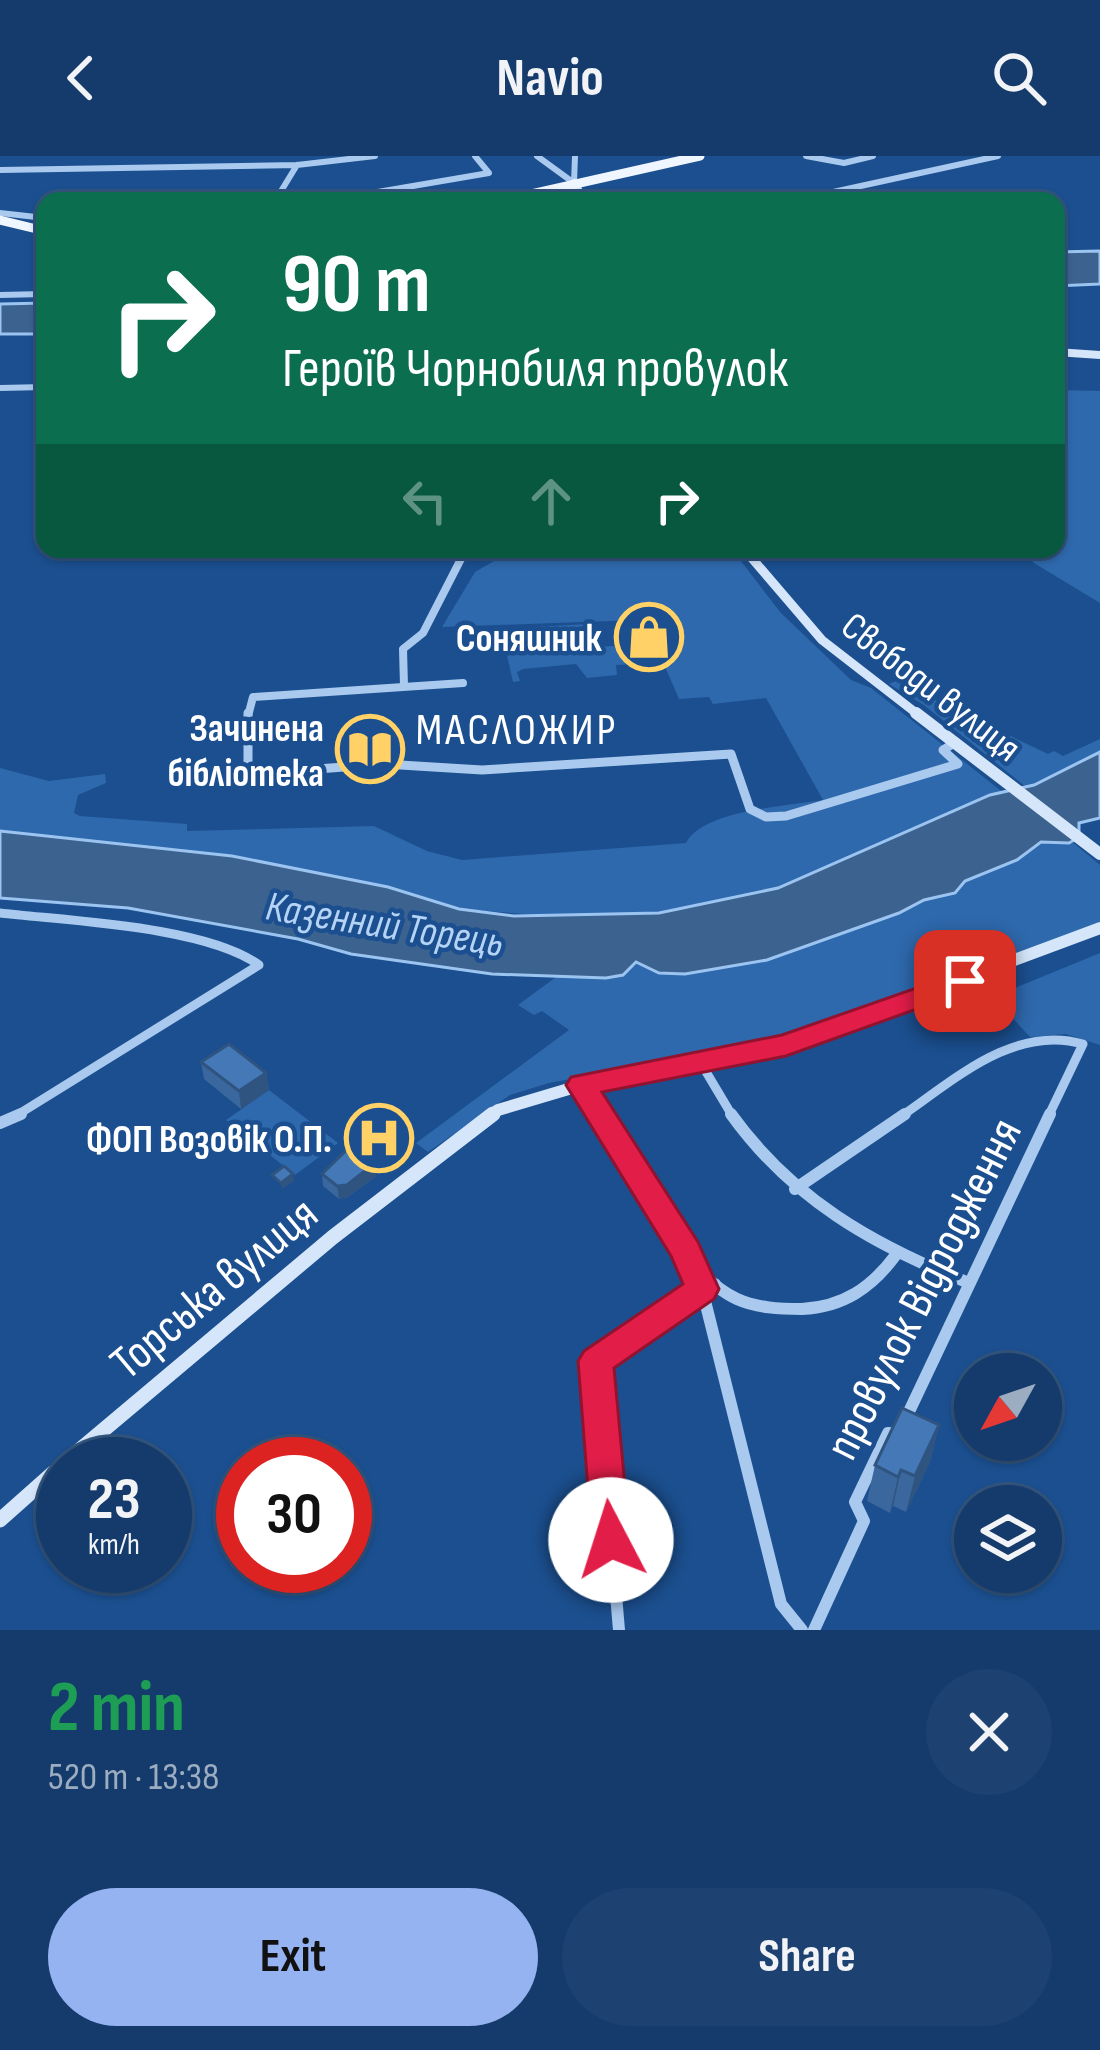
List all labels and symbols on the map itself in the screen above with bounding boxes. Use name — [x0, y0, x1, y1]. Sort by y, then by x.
shop icon: Соняшник — [614, 602, 684, 672]
street label: Свободи вулиця — [831, 603, 1030, 773]
place label: Соняшник — [456, 616, 603, 663]
district label: МАСЛОЖИР — [416, 703, 618, 758]
place label: Зачинена бібліотека — [167, 706, 324, 798]
library icon: Зачинена бібліотека — [335, 714, 405, 784]
water label: Казенний Торець — [262, 882, 507, 969]
pin — [914, 930, 1016, 1032]
hospital icon: ФОП Возовік О.П. — [344, 1103, 414, 1173]
street label: провулок Відродження — [814, 1109, 1035, 1469]
place label: ФОП Возовік О.П. — [86, 1117, 332, 1164]
street label: Торська вулиця — [100, 1186, 330, 1392]
north arrow — [954, 1353, 1062, 1461]
speed limit sign: 30 — [216, 1437, 372, 1593]
position arrow — [548, 1477, 674, 1603]

